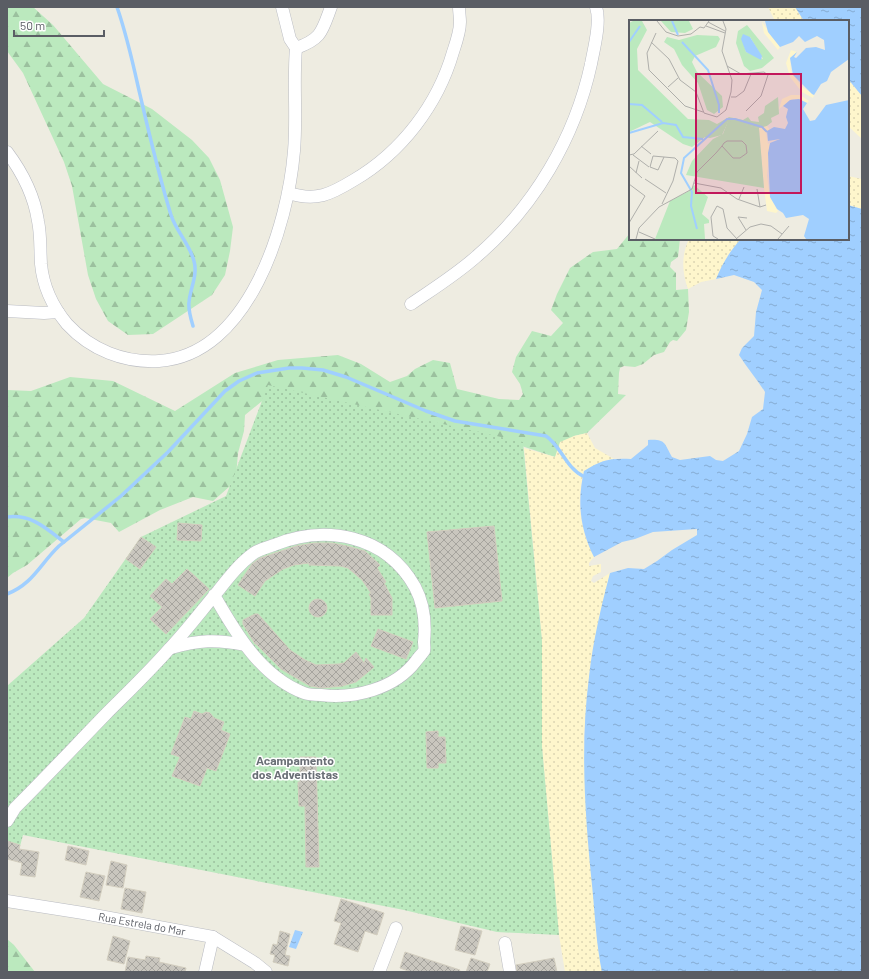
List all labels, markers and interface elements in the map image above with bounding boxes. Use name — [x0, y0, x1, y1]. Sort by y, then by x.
scale bar — [14, 12, 104, 38]
text: 50 m — [20, 18, 45, 32]
inset map — [629, 20, 849, 240]
district label: Acampamento dos Adventistas — [252, 753, 338, 781]
street label: Rua Estrela do Mar — [98, 909, 187, 938]

